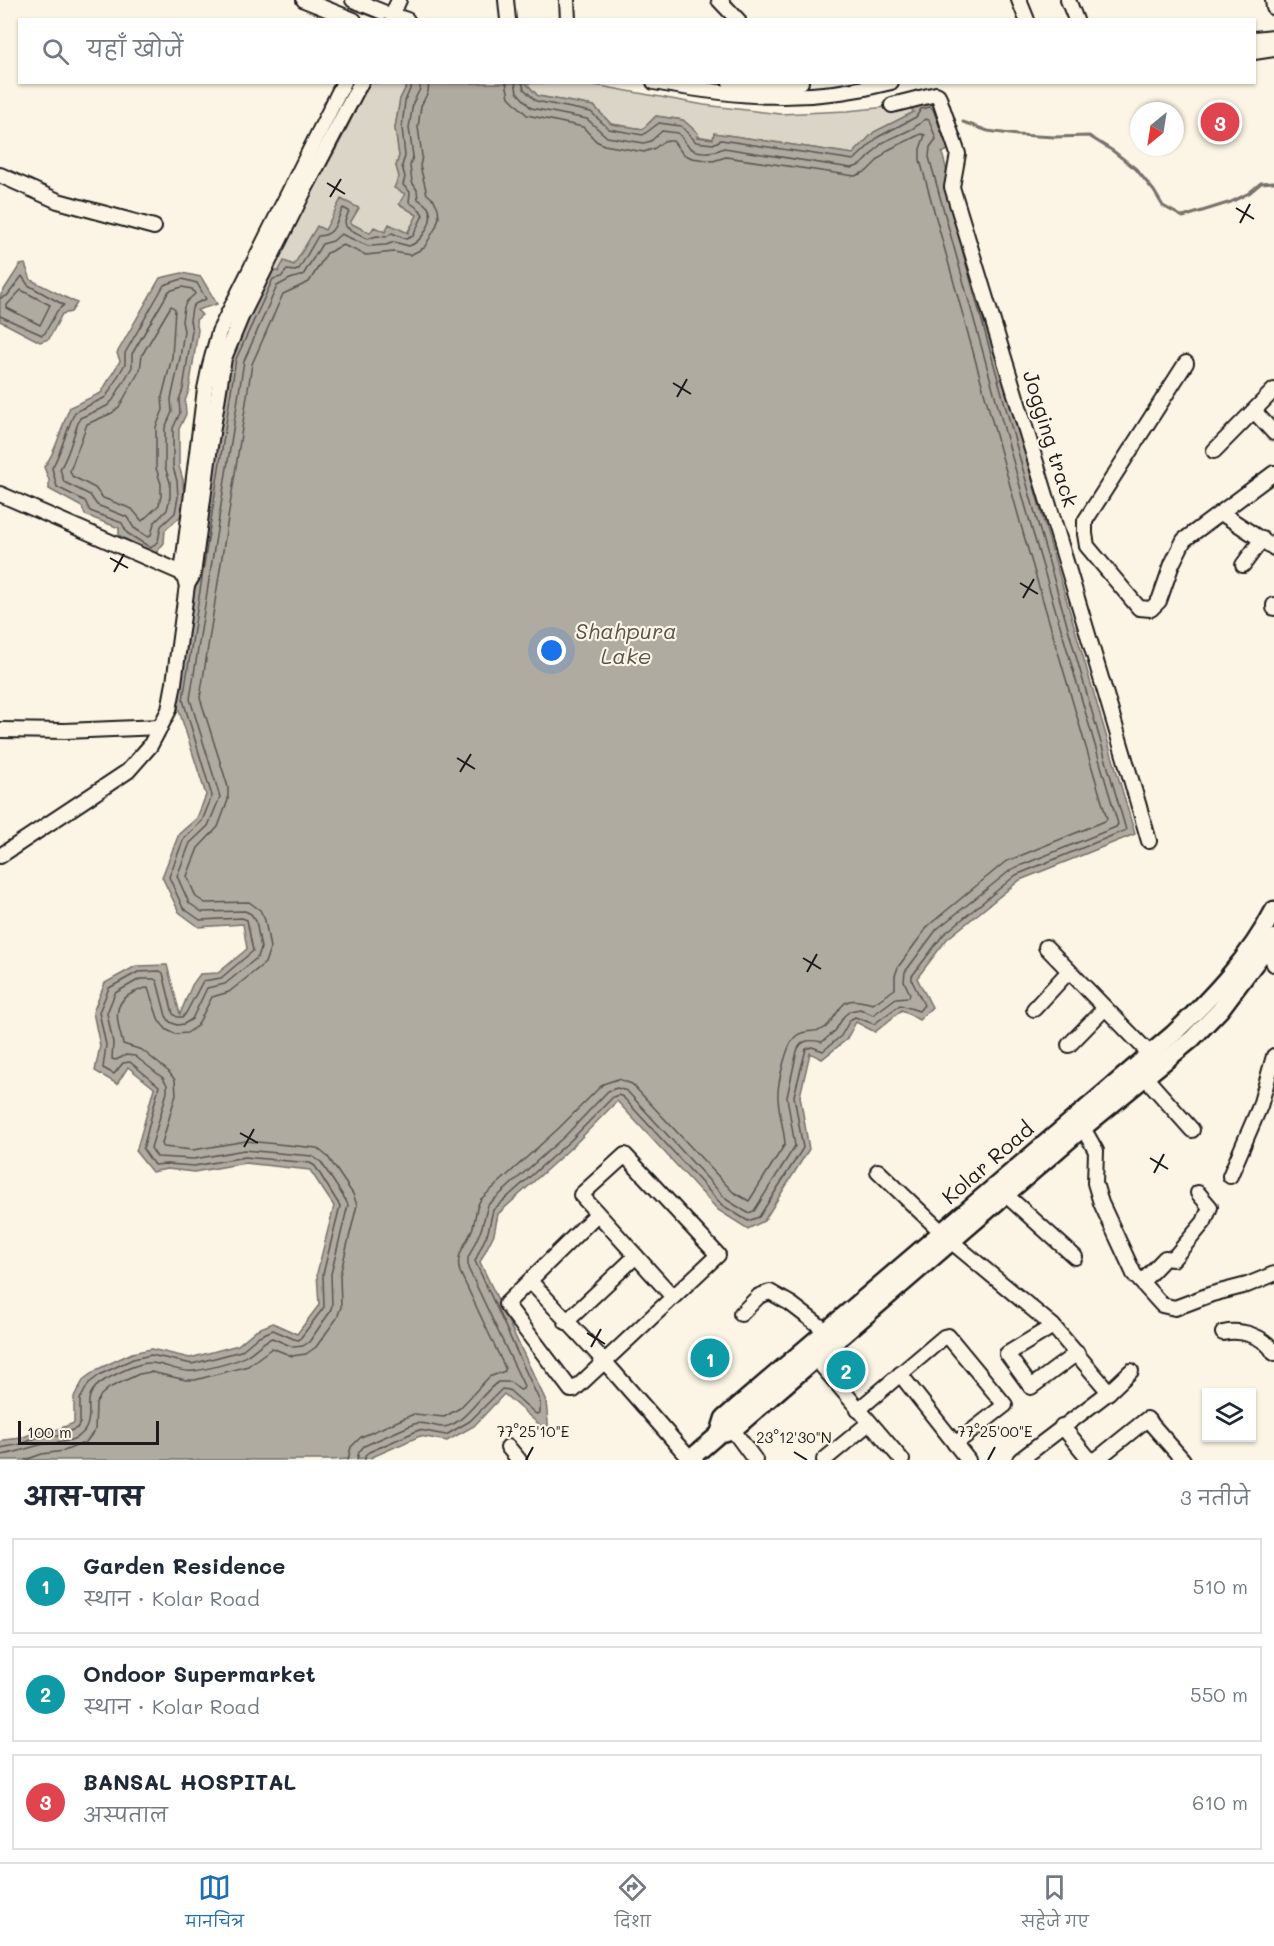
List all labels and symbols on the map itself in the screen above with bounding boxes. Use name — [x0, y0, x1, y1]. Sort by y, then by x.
pin: 3 — [1200, 100, 1240, 144]
north arrow — [1130, 102, 1184, 156]
street label: Jogging track — [1018, 367, 1085, 510]
water label: Shahpura Lake — [575, 616, 677, 670]
your location — [537, 636, 566, 665]
street label: Kolar Road — [935, 1115, 1039, 1209]
pin: 1 — [690, 1336, 730, 1380]
pin: 2 — [826, 1348, 866, 1392]
scale bar — [18, 1418, 159, 1446]
text: 77°25'10"E — [497, 1421, 570, 1441]
text: 77°25'00"E — [957, 1421, 1033, 1441]
text: 23°12'30"N — [756, 1427, 832, 1447]

